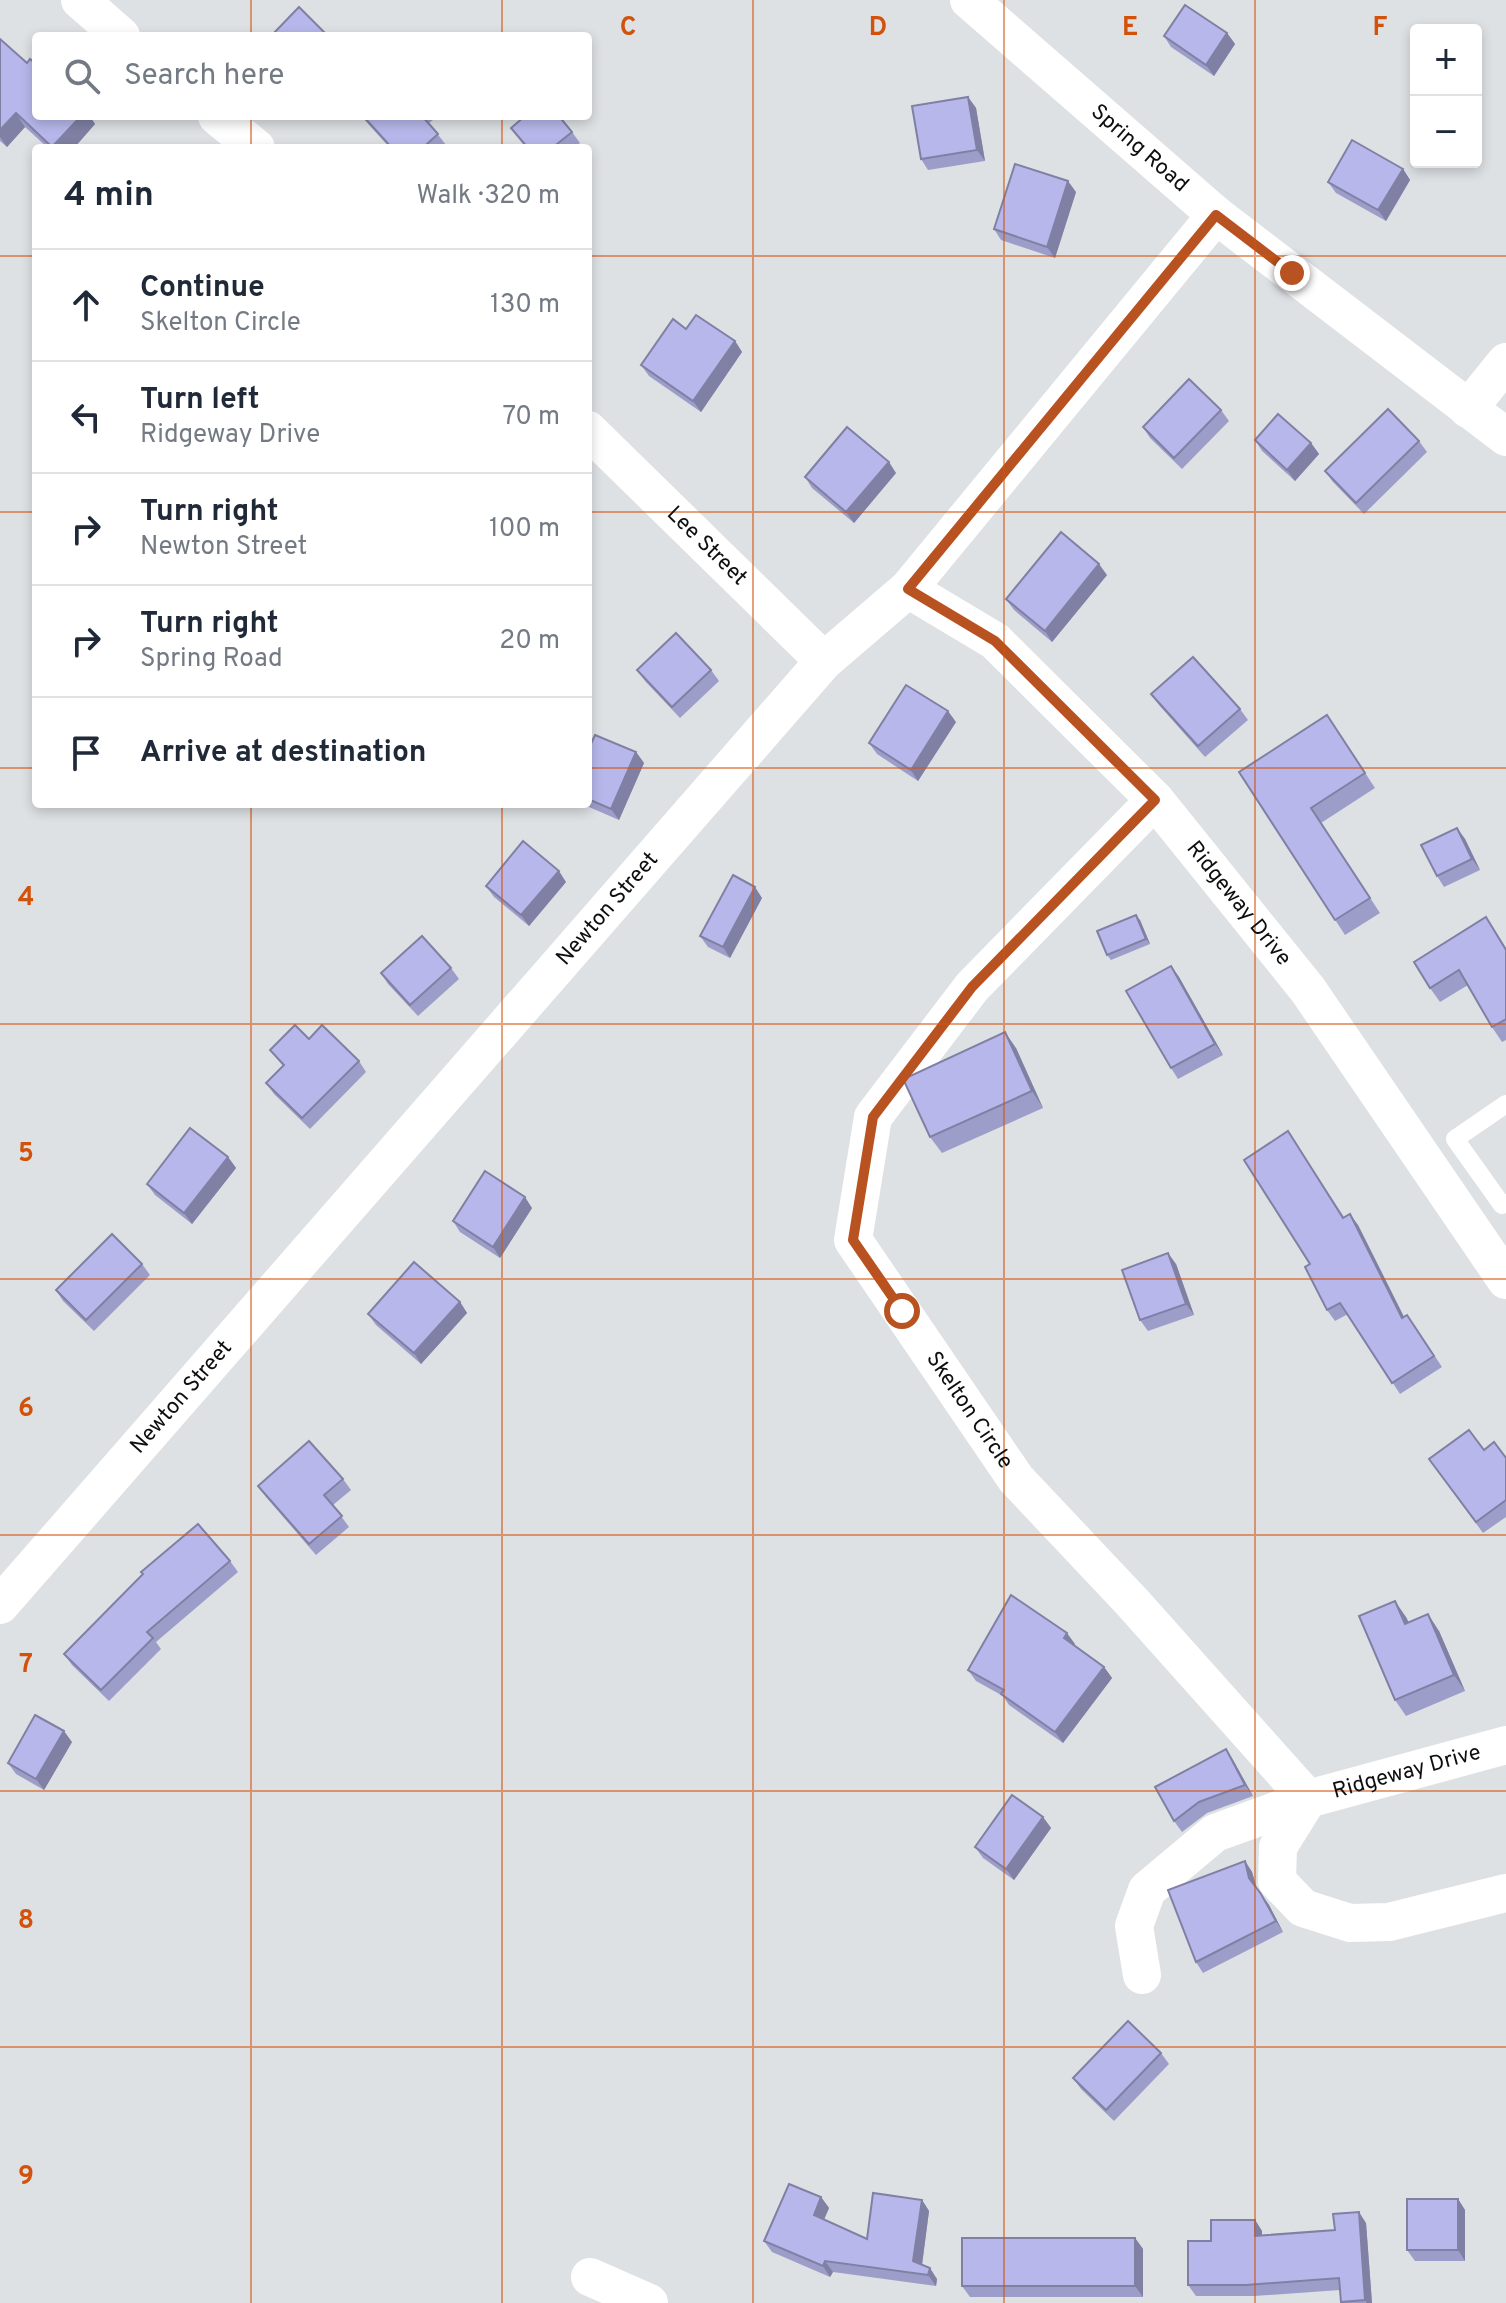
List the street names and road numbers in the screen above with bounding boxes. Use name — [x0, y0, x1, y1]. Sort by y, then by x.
street label: Spring Road — [1085, 99, 1194, 198]
street label: Lee Street — [661, 501, 753, 591]
street label: Ridgeway Drive — [1180, 836, 1297, 972]
street label: Newton Street — [551, 847, 664, 971]
street label: Newton Street — [125, 1335, 238, 1459]
street label: Skelton Circle — [920, 1347, 1019, 1474]
street label: Ridgeway Drive — [1330, 1739, 1484, 1805]

